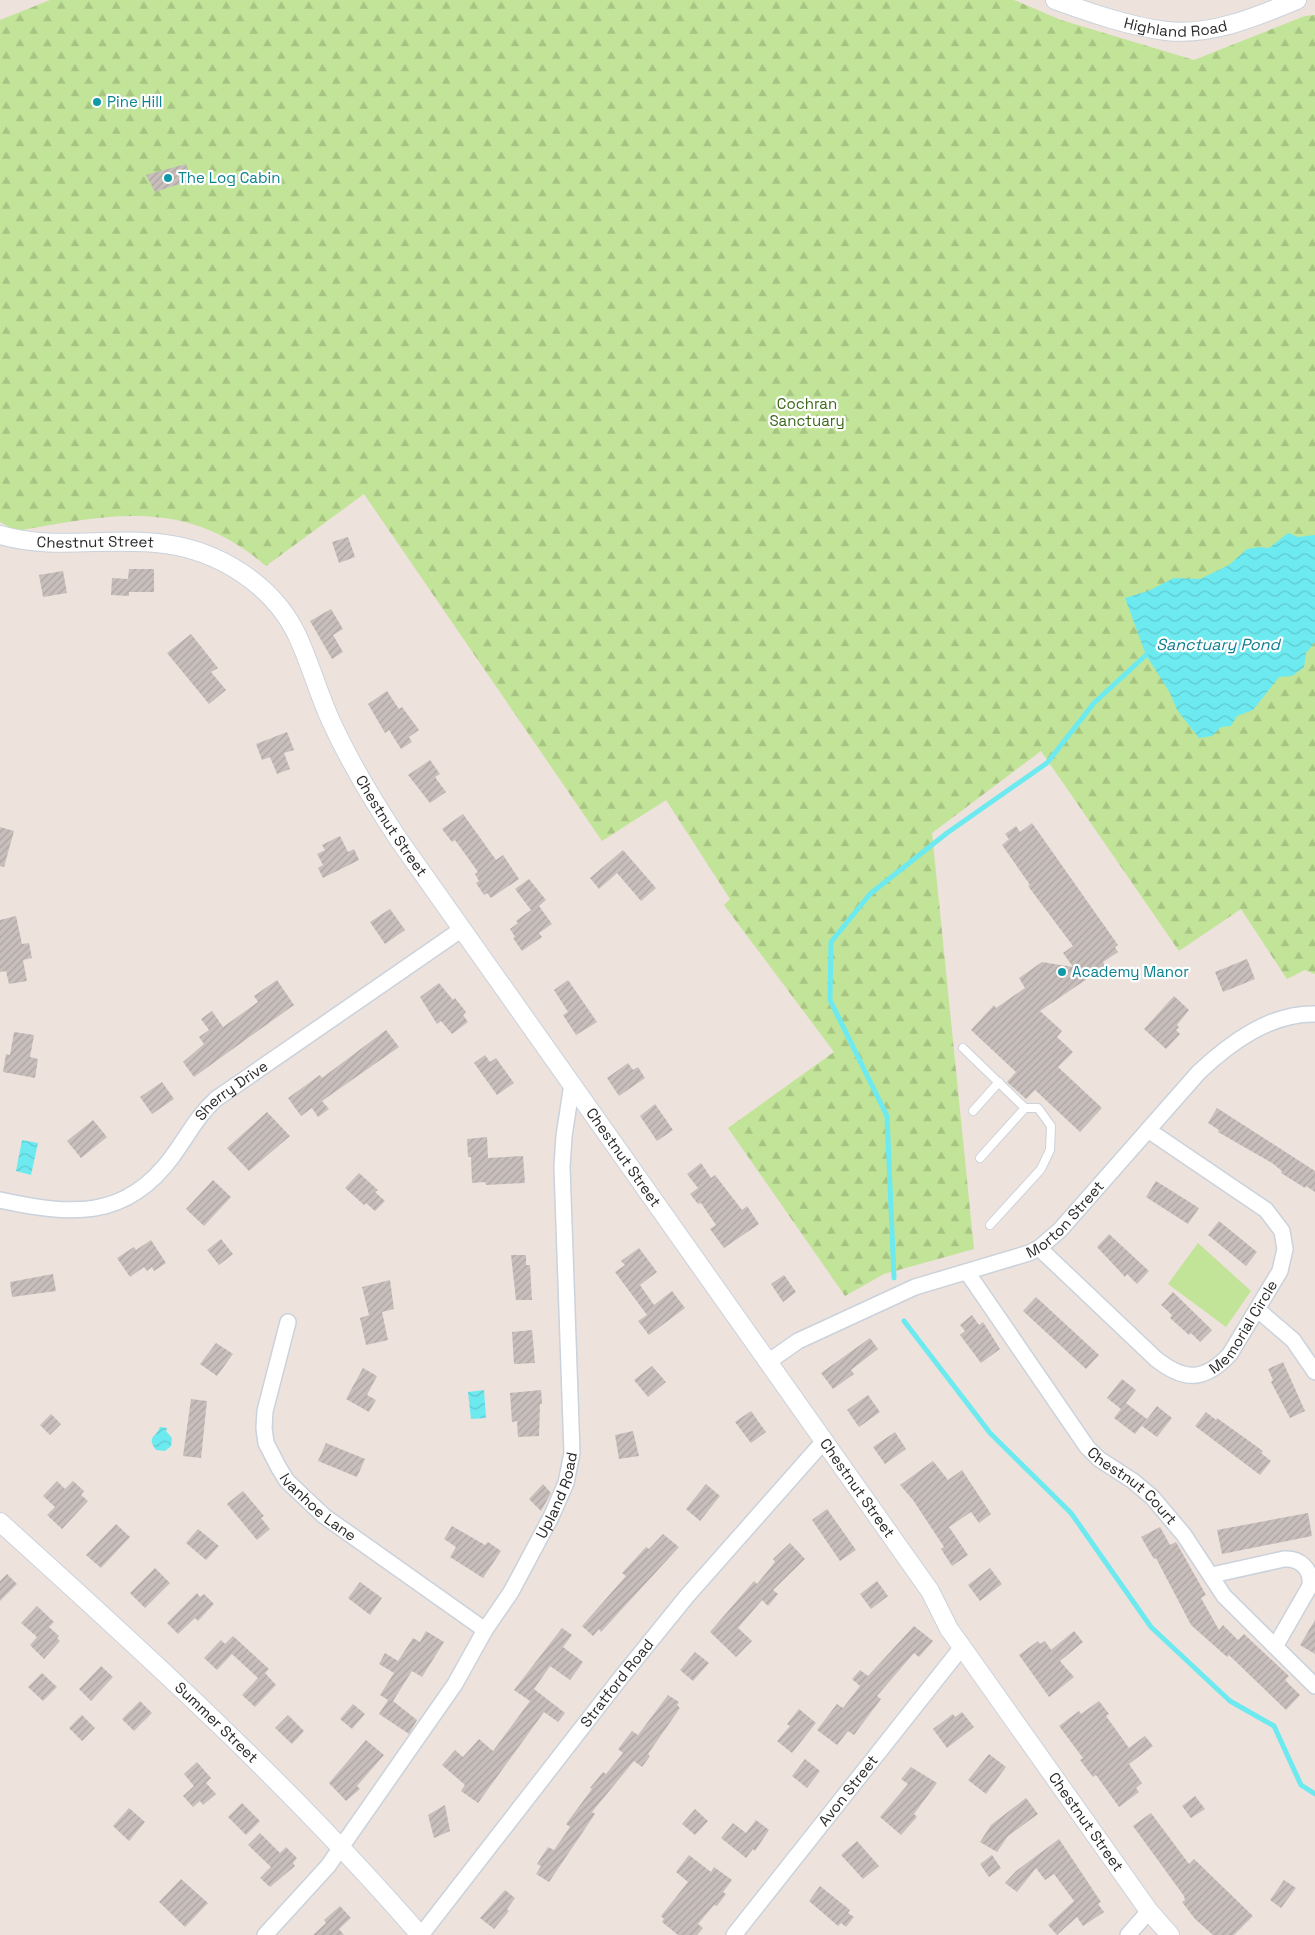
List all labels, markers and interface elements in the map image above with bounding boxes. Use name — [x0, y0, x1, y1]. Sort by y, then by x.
street label: Highland Road — [1122, 13, 1229, 41]
place label: Pine Hill — [107, 92, 163, 111]
marker: Pine Hill — [91, 96, 103, 108]
place label: The Log Cabin — [178, 168, 280, 187]
marker: The Log Cabin — [162, 172, 174, 184]
park label: Cochran Sanctuary — [769, 394, 845, 430]
street label: Chestnut Street — [36, 531, 155, 552]
water label: Sanctuary Pond — [1156, 634, 1282, 655]
street label: Chestnut Street — [352, 771, 432, 880]
place label: Academy Manor — [1072, 962, 1189, 981]
marker: Academy Manor — [1056, 966, 1068, 978]
street label: Sherry Drive — [190, 1056, 271, 1124]
street label: Chestnut Street — [582, 1104, 666, 1211]
street label: Morton Street — [1023, 1177, 1108, 1262]
street label: Memorial Circle — [1205, 1276, 1281, 1378]
street label: Chestnut Street — [816, 1434, 899, 1541]
street label: Chestnut Court — [1083, 1443, 1181, 1529]
street label: Upland Road — [531, 1450, 581, 1542]
street label: Ivanhoe Lane — [276, 1470, 360, 1545]
street label: Stratford Road — [576, 1635, 657, 1731]
street label: Summer Street — [171, 1678, 262, 1767]
street label: Avon Street — [814, 1751, 882, 1830]
street label: Chestnut Street — [1045, 1768, 1128, 1875]

